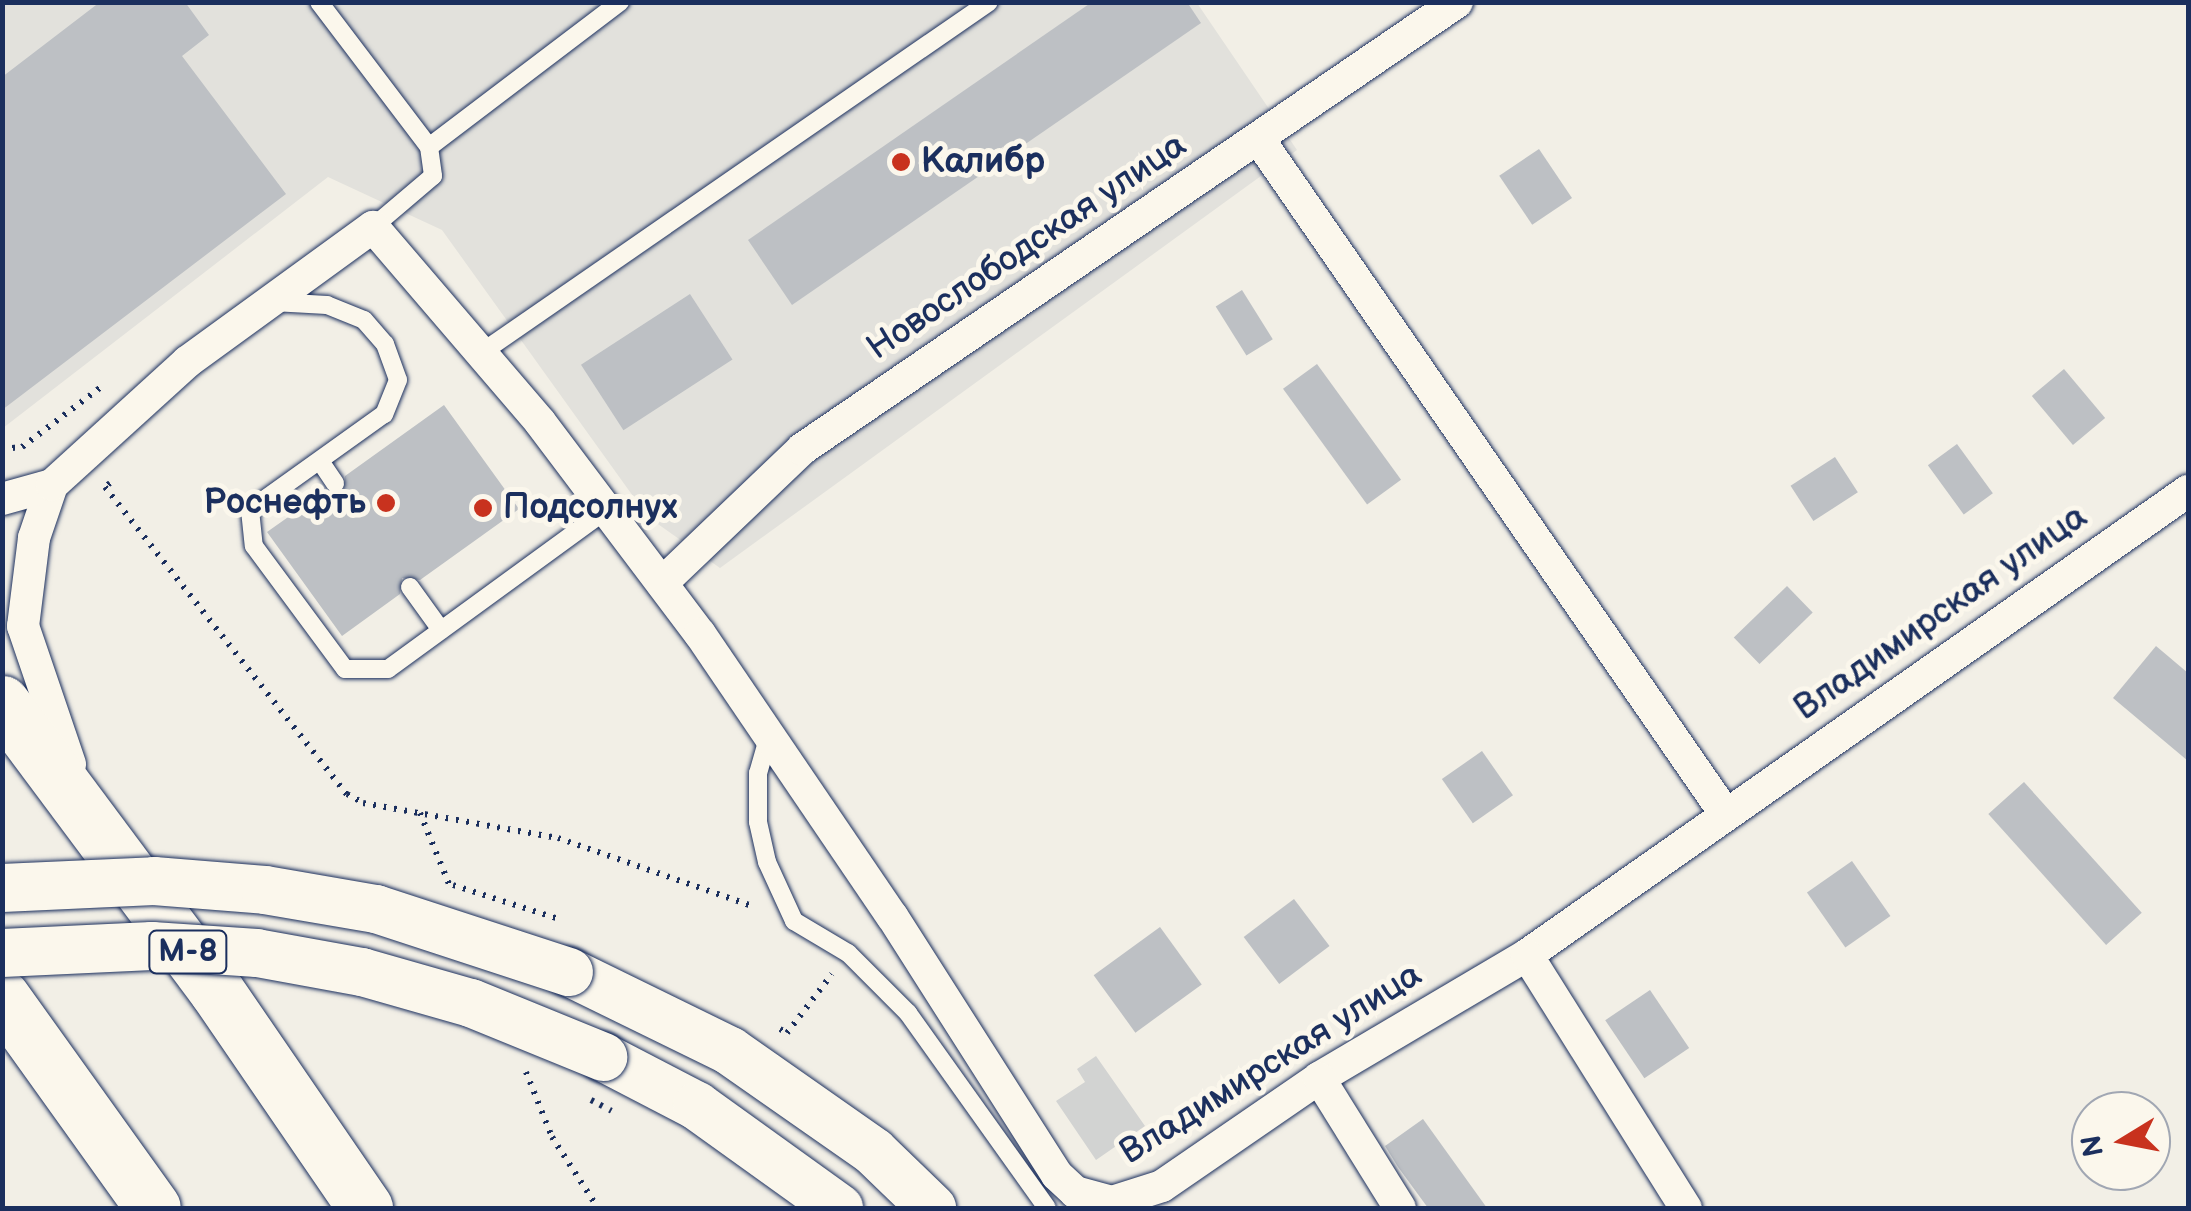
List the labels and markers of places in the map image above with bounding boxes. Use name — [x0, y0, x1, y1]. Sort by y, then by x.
place label: Калибр — [921, 141, 1045, 183]
marker: Калибр — [890, 151, 912, 173]
place label: Роснефть — [204, 482, 366, 524]
place label: Подсолнух — [503, 487, 677, 529]
marker: Роснефть — [375, 492, 397, 514]
marker: Подсолнух — [472, 497, 494, 519]

